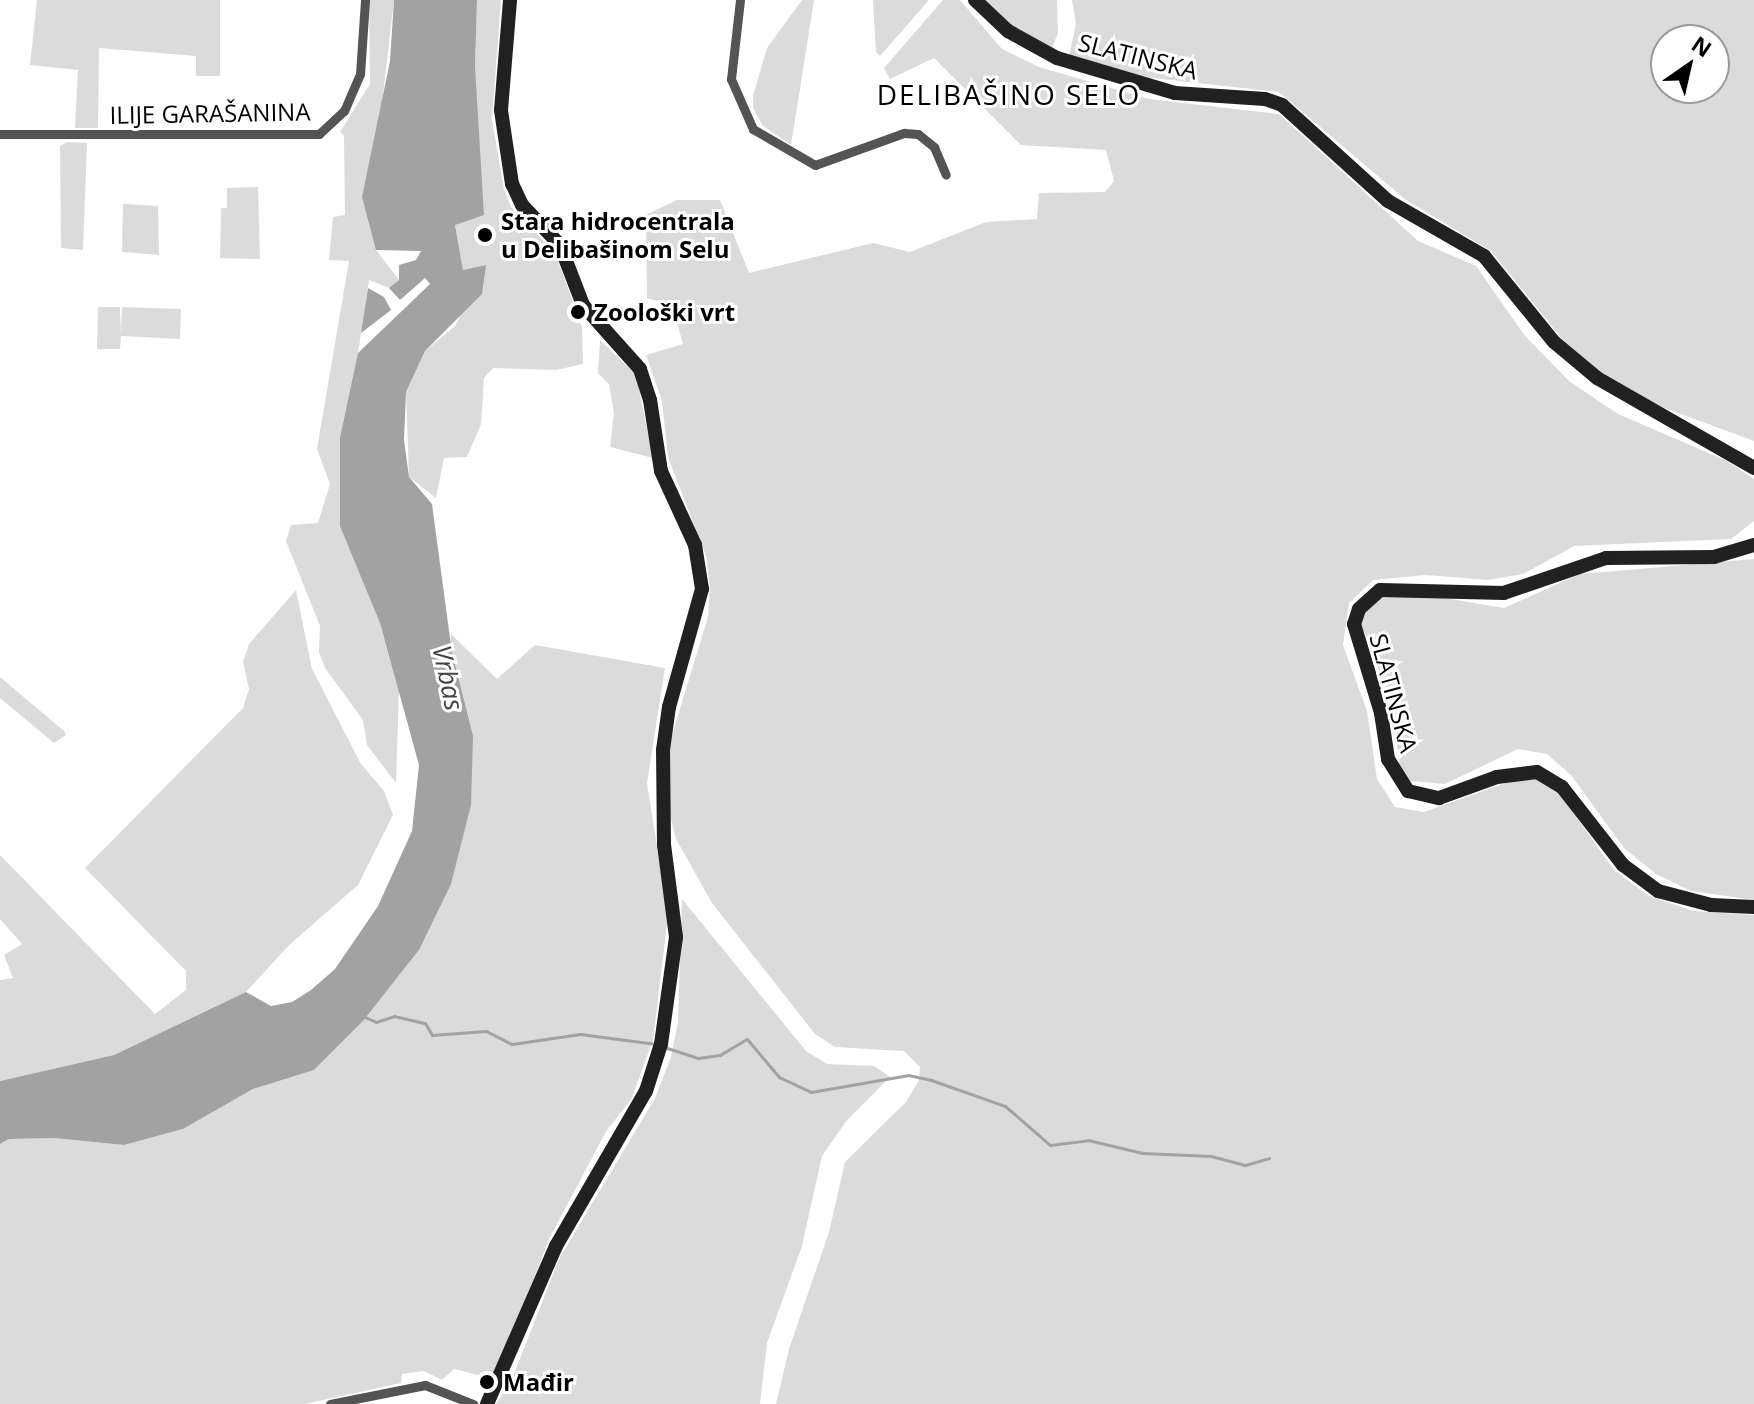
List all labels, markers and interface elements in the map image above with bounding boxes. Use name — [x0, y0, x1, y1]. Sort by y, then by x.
north arrow — [1650, 24, 1730, 104]
street label: SLATINSKA — [1075, 27, 1201, 85]
text: N — [1686, 28, 1718, 63]
district label: DELIBAŠINO SELO — [877, 77, 1141, 111]
street label: ILIJE GARAŠANINA — [109, 97, 311, 129]
place label: Stara hidrocentrala u Delibašinom Selu — [501, 207, 735, 263]
marker: Stara hidrocentrala u Delibašinom Selu — [476, 226, 494, 244]
place label: Zoološki vrt — [594, 298, 735, 326]
marker: Zoološki vrt — [569, 303, 587, 321]
street label: SLATINSKA — [1364, 630, 1424, 756]
water label: Vrbas — [426, 643, 470, 713]
place label: Mađir — [503, 1368, 574, 1396]
marker: Mađir — [478, 1373, 496, 1391]

